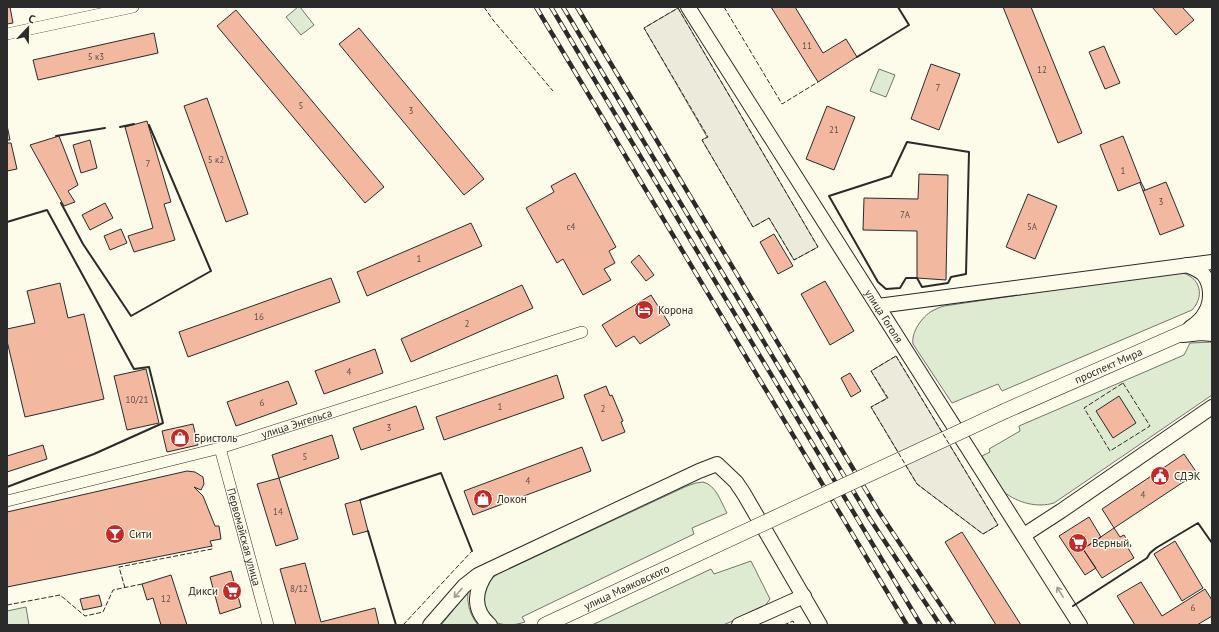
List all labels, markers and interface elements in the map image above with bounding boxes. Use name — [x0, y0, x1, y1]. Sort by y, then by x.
north arrow — [8, 8, 48, 48]
text: С — [26, 11, 37, 26]
house number: 11 — [802, 40, 812, 51]
house number: 5 к3 — [88, 51, 104, 62]
house number: 12 — [1037, 64, 1047, 75]
house number: 7 — [936, 82, 941, 93]
house number: 5 — [299, 100, 304, 111]
house number: 3 — [409, 105, 414, 116]
house number: 21 — [829, 124, 839, 135]
house number: 5 к2 — [208, 154, 224, 165]
house number: 7 — [146, 158, 151, 169]
house number: 1 — [1121, 165, 1126, 176]
house number: 3 — [1159, 196, 1164, 207]
house number: 7А — [900, 209, 911, 220]
house number: с4 — [567, 221, 576, 232]
house number: 5А — [1027, 221, 1038, 232]
house number: 1 — [417, 253, 422, 264]
street label: улица Гоголя — [862, 287, 906, 346]
hotel icon: Корона — [633, 299, 655, 321]
place label: Корона — [658, 303, 693, 317]
house number: 16 — [254, 311, 264, 322]
house number: 2 — [465, 318, 470, 329]
street label: проспект Мира — [1072, 345, 1144, 387]
house number: 4 — [347, 366, 352, 377]
house number: 10/21 — [126, 394, 148, 405]
house number: 6 — [260, 397, 265, 408]
house number: 1 — [498, 401, 503, 412]
house number: 2 — [601, 403, 606, 414]
street label: улица Энгельса — [260, 406, 334, 441]
house number: 3 — [387, 422, 392, 433]
shop icon: Бристоль — [169, 427, 191, 449]
place label: Бристоль — [194, 431, 237, 445]
house number: 5 — [303, 451, 308, 462]
public building icon: СДЭК — [1149, 465, 1171, 487]
place label: СДЭК — [1174, 469, 1201, 483]
house number: 4 — [526, 475, 531, 486]
street label: Первомайская улица — [224, 486, 264, 587]
shop icon: Локон — [472, 488, 494, 510]
house number: 4 — [1141, 489, 1146, 500]
place label: Локон — [496, 492, 527, 506]
house number: 14 — [273, 506, 283, 517]
bar icon: Сити — [104, 523, 126, 545]
place label: Сити — [129, 527, 152, 541]
supermarket icon: Верный — [1067, 532, 1089, 554]
place label: Верный — [1092, 536, 1129, 550]
street label: улица Маяковского — [582, 561, 672, 613]
supermarket icon: Дикси — [221, 580, 243, 602]
house number: 8/12 — [290, 583, 308, 594]
place label: Дикси — [189, 584, 218, 598]
one-way arrow — [1055, 586, 1063, 598]
one-way arrow — [454, 588, 463, 598]
house number: 12 — [161, 593, 171, 604]
house number: 6 — [1191, 602, 1196, 613]

